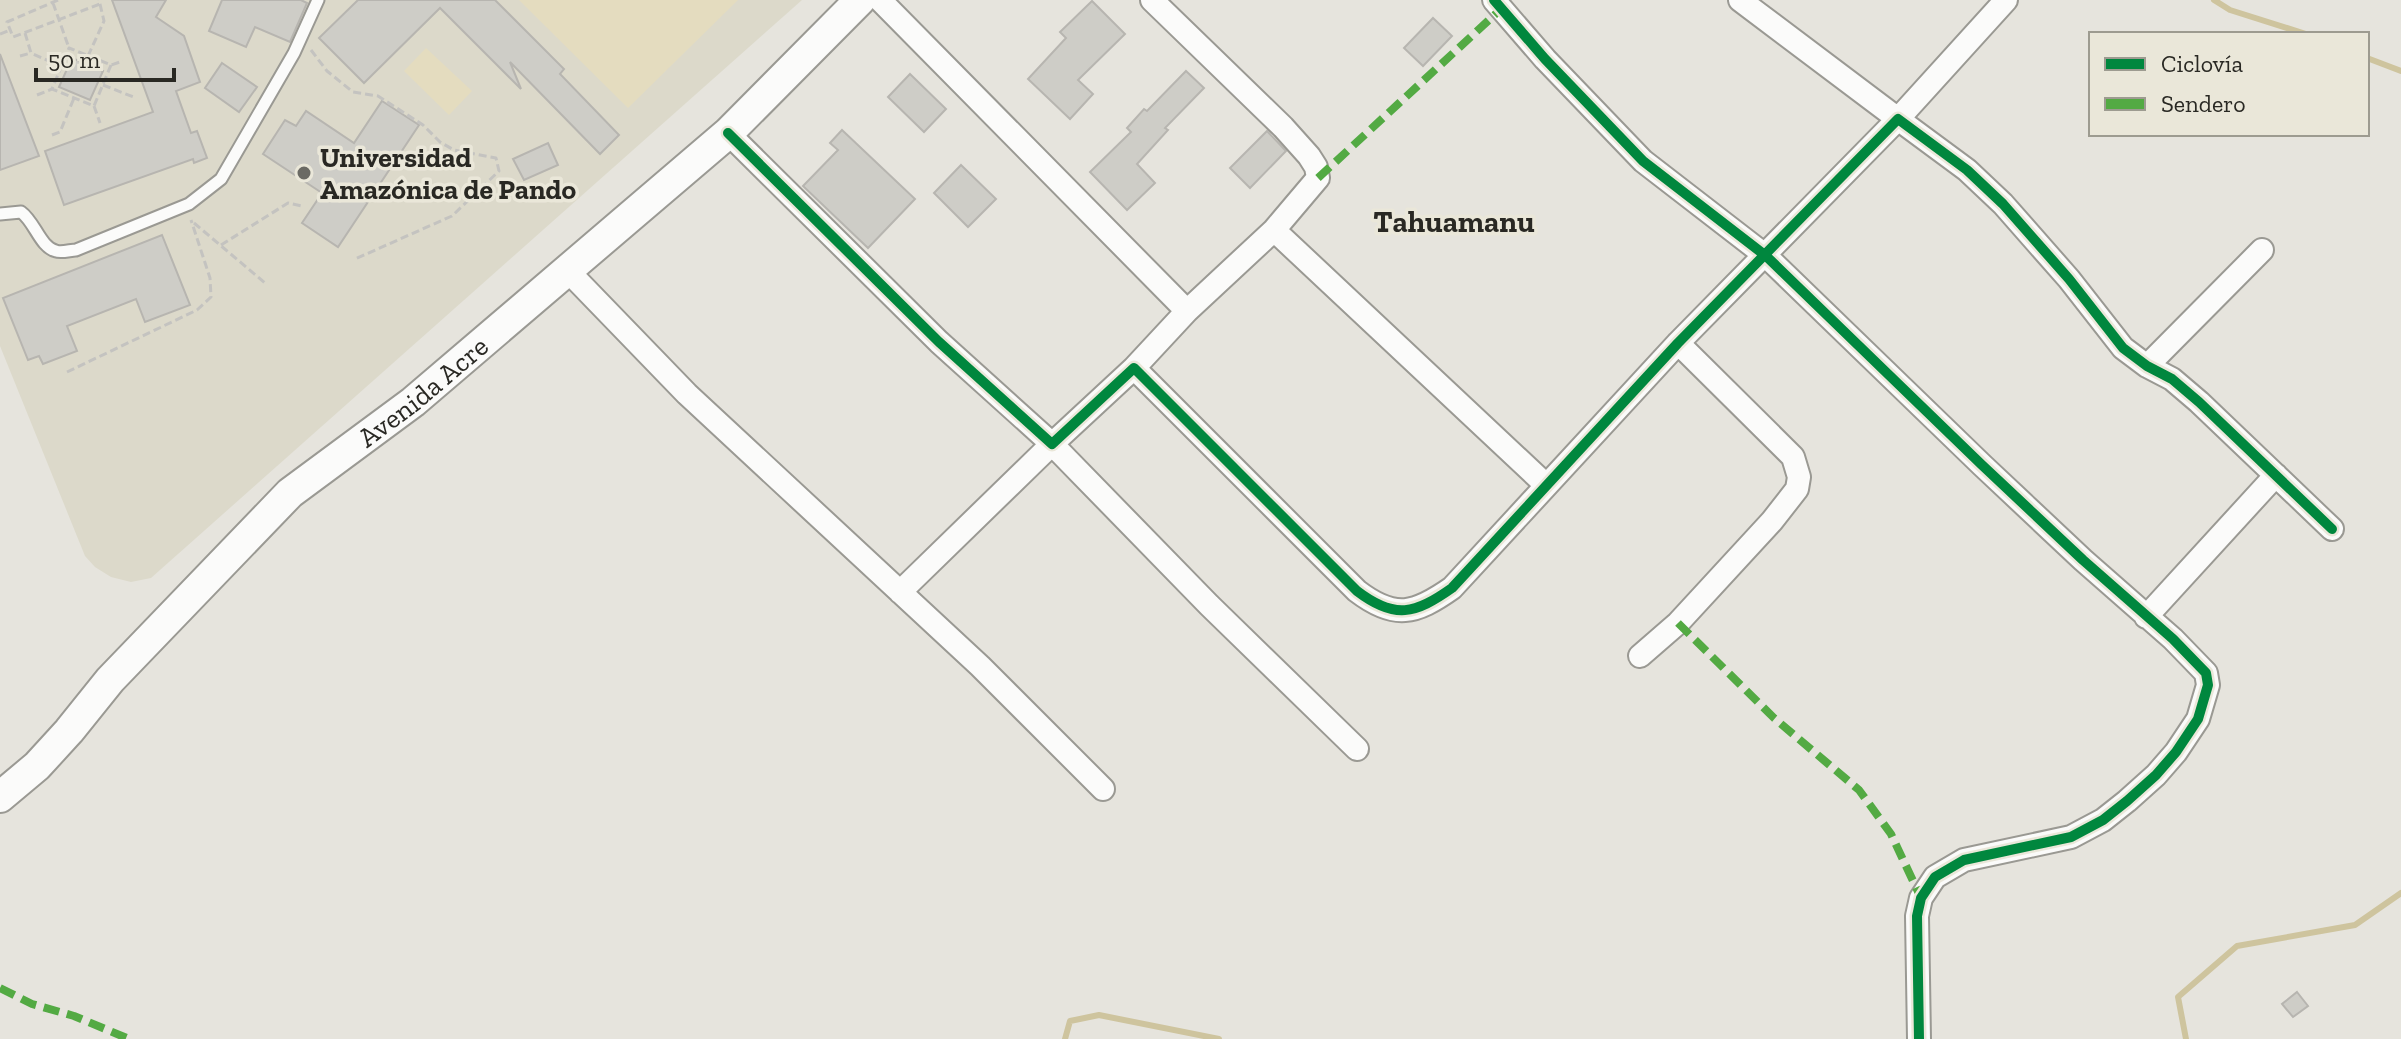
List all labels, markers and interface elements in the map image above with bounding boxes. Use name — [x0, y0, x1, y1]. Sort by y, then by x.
scale bar — [36, 32, 174, 82]
legend — [2089, 32, 2369, 136]
text: 50 m — [48, 45, 101, 74]
text: Ciclovía — [2161, 49, 2244, 78]
text: Sendero — [2161, 89, 2246, 118]
place label: Universidad Amazónica de Pando — [320, 141, 577, 206]
marker: Universidad Amazónica de Pando — [295, 164, 313, 182]
district label: Tahuamanu — [1373, 204, 1535, 240]
street label: Avenida Acre — [352, 329, 495, 454]

